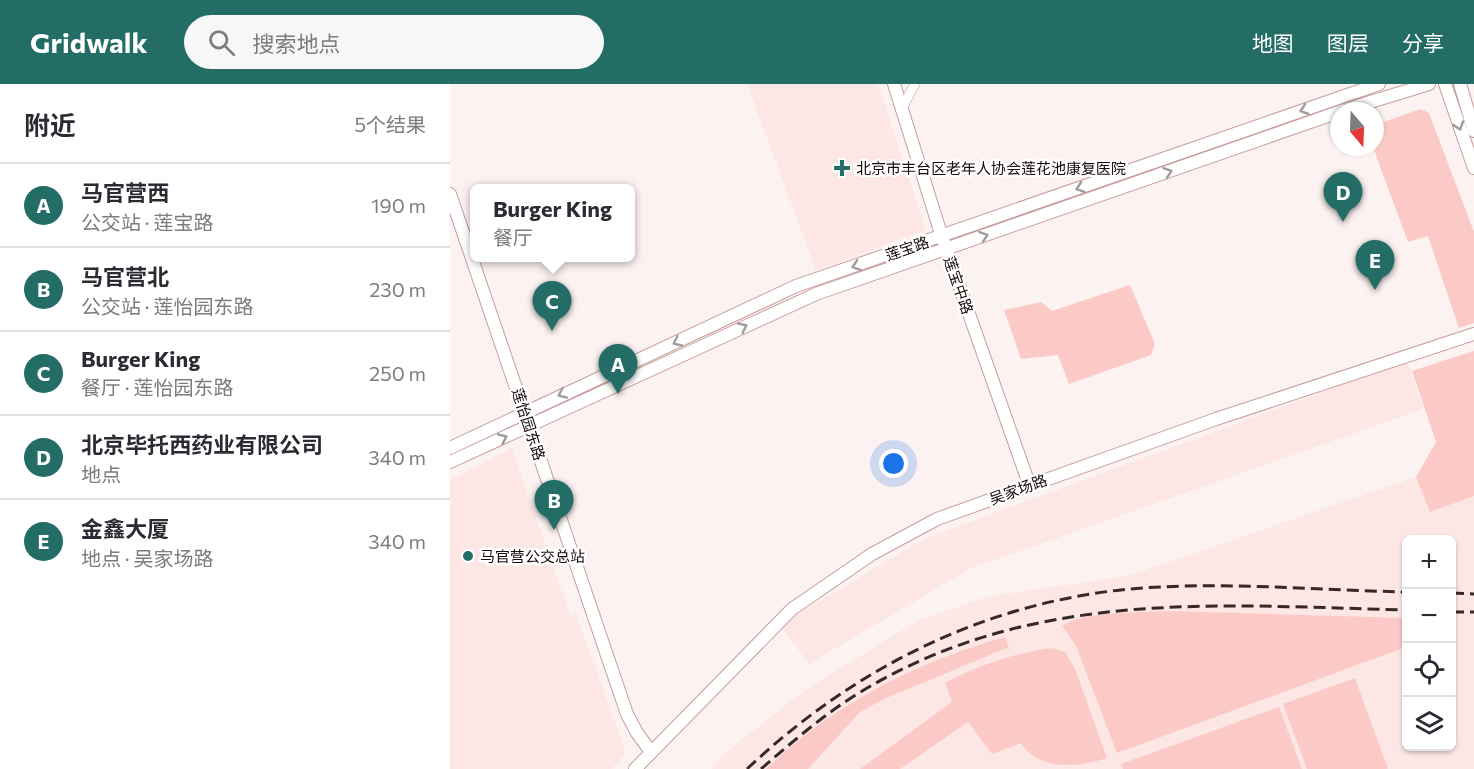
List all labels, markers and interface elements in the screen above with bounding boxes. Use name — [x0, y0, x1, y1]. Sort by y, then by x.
search box — [184, 15, 604, 69]
text: Gridwalk — [30, 25, 148, 59]
icon: search — [205, 26, 238, 59]
text: 搜索地点 — [253, 30, 341, 57]
text: 地图 — [1252, 30, 1294, 55]
text: 图层 — [1327, 30, 1369, 55]
text: 分享 — [1402, 30, 1444, 55]
one-way arrow — [1299, 102, 1310, 115]
north arrow — [1330, 102, 1384, 156]
text: 附近 — [24, 109, 76, 140]
text: 5个结果 — [355, 112, 426, 136]
one-way arrow — [1452, 120, 1465, 131]
marker: 北京市丰台区老年人协会莲花池康复医院 — [833, 159, 851, 177]
place label: 北京市丰台区老年人协会莲花池康复医院 — [856, 159, 1126, 177]
one-way arrow — [1162, 166, 1173, 179]
pin: D — [1324, 172, 1362, 222]
text: 马官营西 — [81, 179, 169, 206]
one-way arrow — [1075, 181, 1086, 194]
popup — [470, 184, 635, 262]
text: A — [36, 193, 51, 217]
text: 190 m — [371, 193, 426, 217]
text: Burger King — [493, 195, 612, 222]
text: 公交站 · 莲宝路 — [81, 210, 213, 234]
text: 餐厅 — [493, 225, 533, 249]
one-way arrow — [978, 231, 989, 244]
street label: 莲宝路 — [883, 232, 931, 264]
pin: E — [1356, 240, 1394, 290]
street label: 莲宝中路 — [941, 254, 977, 316]
one-way arrow — [851, 258, 862, 271]
text: 马官营北 — [81, 263, 169, 290]
text: B — [37, 277, 50, 301]
text: 230 m — [369, 277, 426, 301]
pin: C — [532, 282, 572, 331]
text: 公交站 · 莲怡园东路 — [81, 294, 253, 318]
one-way arrow — [736, 322, 747, 334]
one-way arrow — [673, 335, 684, 347]
pin: A — [598, 344, 638, 394]
text: Burger King — [81, 345, 200, 372]
text: C — [37, 361, 50, 385]
text: 250 m — [369, 361, 426, 385]
text: 餐厅 · 莲怡园东路 — [81, 375, 233, 399]
street label: 莲怡园东路 — [509, 386, 549, 462]
one-way arrow — [558, 387, 569, 399]
text: 北京毕托西药业有限公司 — [81, 431, 323, 458]
one-way arrow — [497, 433, 508, 445]
text: D — [36, 445, 51, 469]
text: 340 m — [368, 445, 426, 469]
your location — [879, 449, 908, 478]
text: 地点 — [81, 462, 121, 486]
street label: 吴家场路 — [987, 470, 1049, 508]
pin: B — [534, 480, 574, 530]
text: 金鑫大厦 — [81, 515, 169, 542]
text: E — [38, 529, 49, 553]
text: 340 m — [368, 529, 426, 553]
map controls — [1402, 535, 1456, 751]
button: + — [1402, 535, 1456, 589]
text: 地点 · 吴家场路 — [81, 546, 213, 570]
place label: 马官营公交总站 — [480, 547, 585, 565]
marker: 马官营公交总站 — [461, 549, 475, 563]
button: − — [1402, 589, 1456, 643]
button: locate — [1402, 643, 1456, 697]
button: layers — [1402, 697, 1456, 751]

